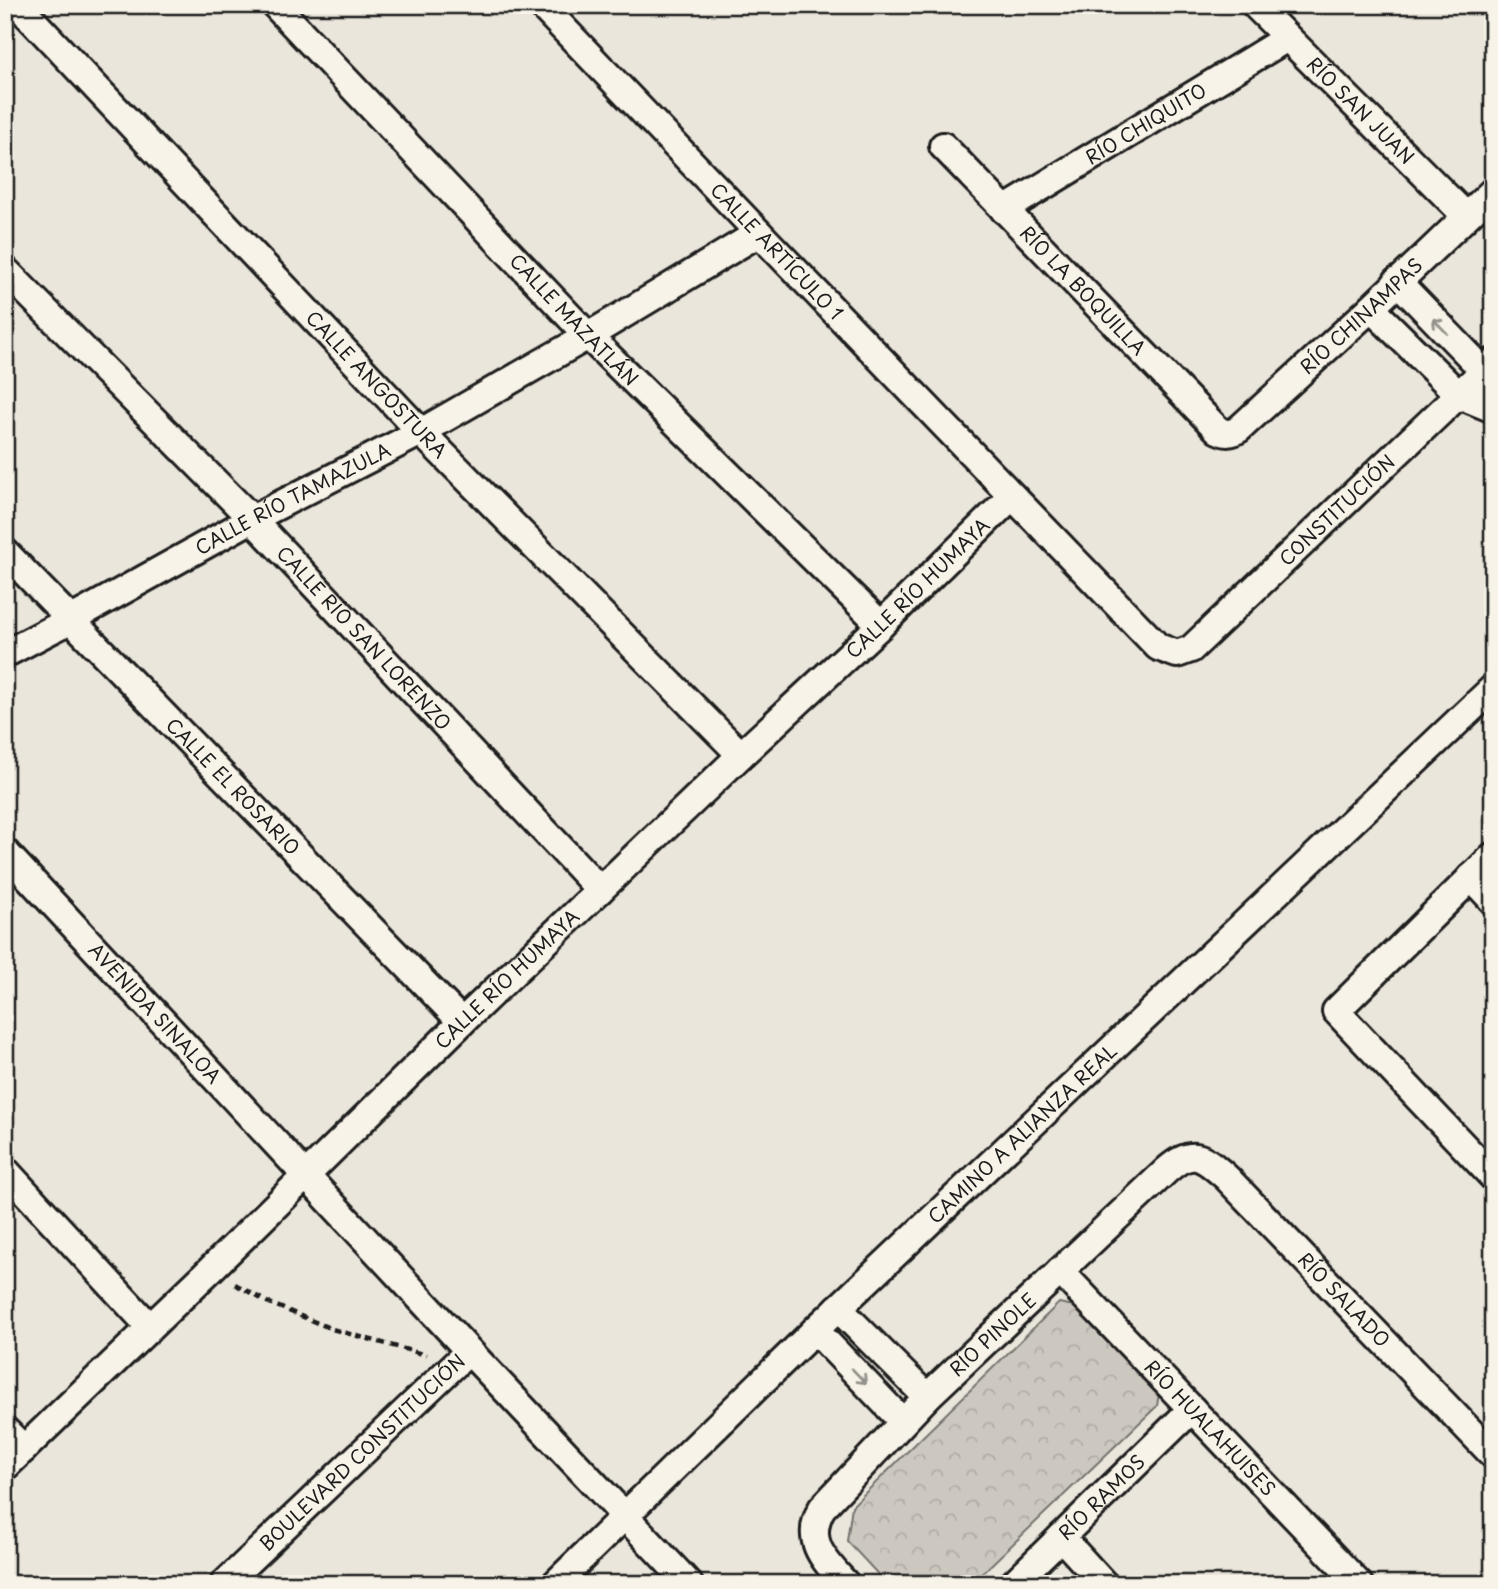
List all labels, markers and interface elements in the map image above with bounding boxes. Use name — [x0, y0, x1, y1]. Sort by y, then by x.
street label: RÍO SAN JUAN — [1301, 50, 1421, 170]
street label: RÍO CHIQUITO — [1079, 75, 1211, 171]
street label: CALLE ARTÍCULO 1 — [705, 176, 850, 326]
street label: RÍO LA BOQUILLA — [1014, 219, 1153, 361]
street label: CALLE MAZATLÁN — [504, 247, 645, 391]
street label: RÍO CHINAMPAS — [1293, 251, 1428, 380]
street label: CALLE ANGOSTURA — [300, 304, 454, 464]
one-way arrow — [1432, 318, 1449, 335]
street label: CALLE RÍO TAMAZULA — [190, 435, 395, 561]
street label: CONSTITUCIÓN — [1272, 447, 1401, 572]
street label: CALLE RÍO HUMAYA — [839, 511, 995, 664]
street label: CALLE RÍO SAN LORENZO — [271, 539, 458, 736]
street label: CALLE EL ROSARIO — [160, 711, 307, 861]
street label: CALLE RÍO HUMAYA — [428, 902, 585, 1055]
street label: AVENIDA SINALOA — [83, 936, 228, 1089]
street label: CAMINO A ALIANZA REAL — [921, 1037, 1122, 1229]
street label: RÍO SALADO — [1292, 1245, 1397, 1353]
street label: RÍO PINOLE — [942, 1286, 1042, 1382]
street label: BOULEVARD CONSTITUCIÓN — [252, 1347, 471, 1557]
street label: RÍO HUALAHUISES — [1139, 1353, 1283, 1502]
one-way arrow — [850, 1367, 867, 1384]
street label: RÍO RAMOS — [1051, 1447, 1151, 1546]

